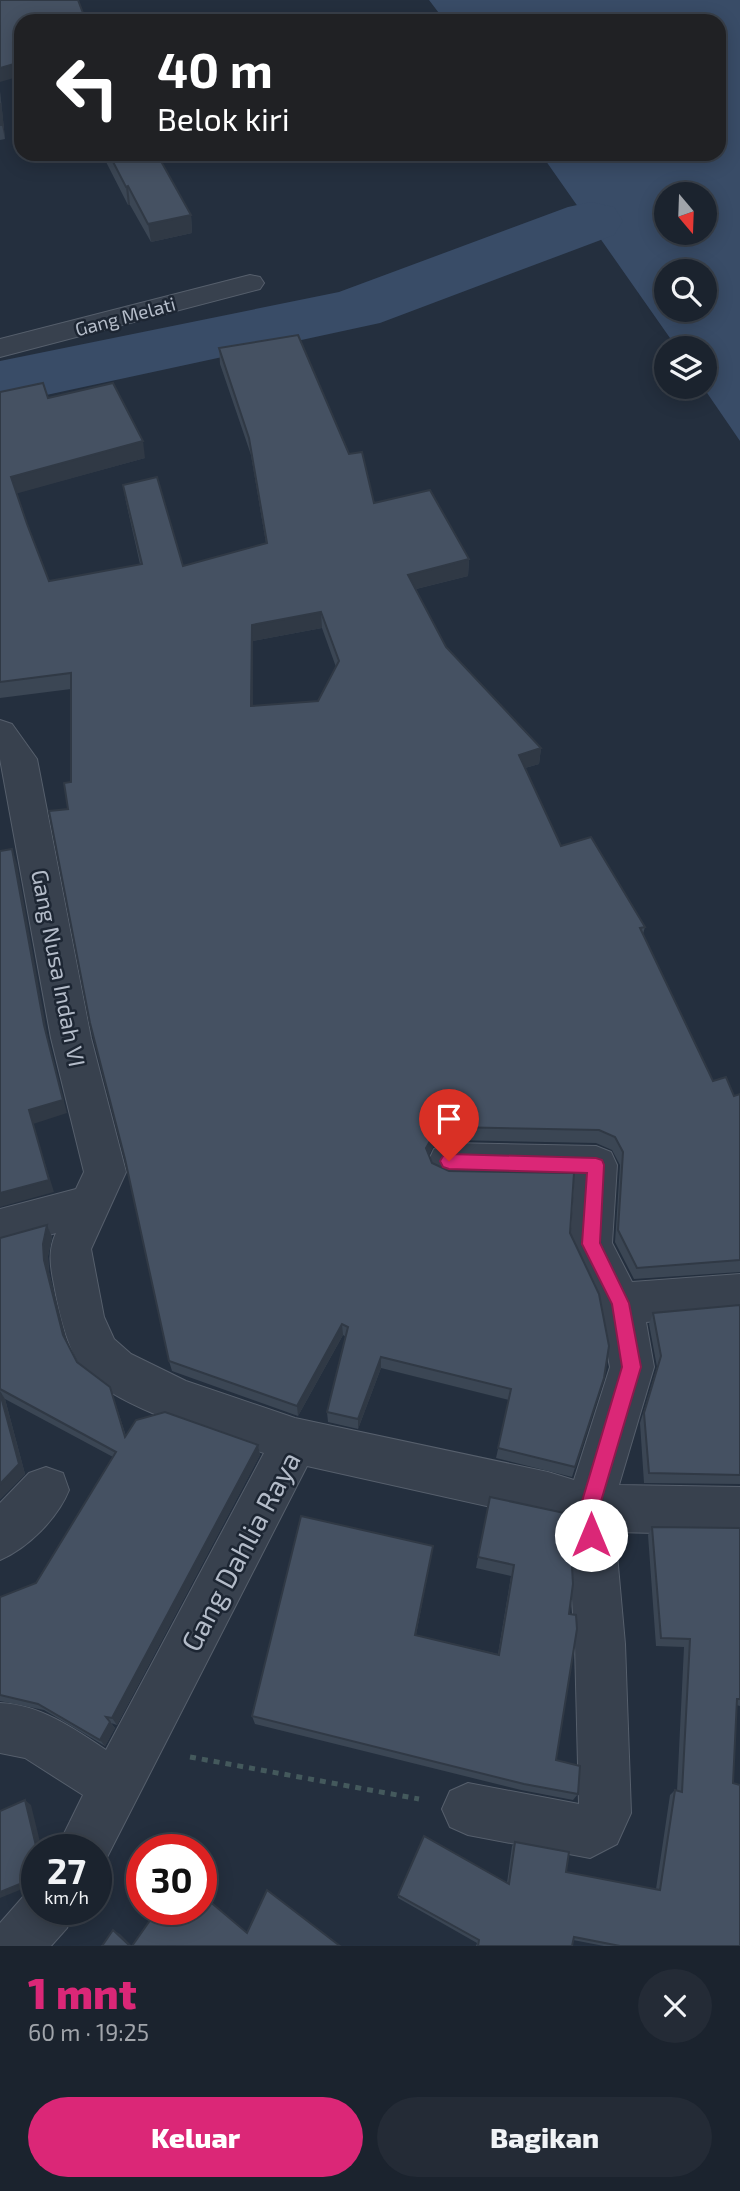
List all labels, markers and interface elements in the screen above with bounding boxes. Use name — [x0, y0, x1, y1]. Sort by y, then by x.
text: 40 m — [157, 39, 273, 98]
icon: left — [42, 42, 133, 133]
text: Belok kiri — [157, 99, 290, 137]
north arrow — [654, 182, 718, 245]
map controls — [654, 182, 717, 399]
button: search — [654, 259, 717, 322]
street label: Gang Melati — [72, 292, 178, 340]
button: layers — [654, 336, 717, 399]
street label: Gang Nusa Indah VI — [26, 867, 92, 1069]
pin — [419, 1089, 479, 1161]
icon: arrive — [430, 1100, 468, 1138]
street label: Gang Dahlia Raya — [173, 1445, 307, 1657]
position arrow — [554, 1498, 628, 1572]
speed limit sign: 30 — [126, 1834, 217, 1925]
text: 27 — [47, 1849, 86, 1891]
text: km/h — [44, 1886, 89, 1908]
text: 1 mnt — [28, 1967, 137, 2017]
button: close — [638, 1969, 712, 2043]
text: 60 m · 19:25 — [28, 2018, 149, 2046]
button: Keluar — [28, 2097, 363, 2177]
button: Bagikan — [377, 2097, 712, 2177]

